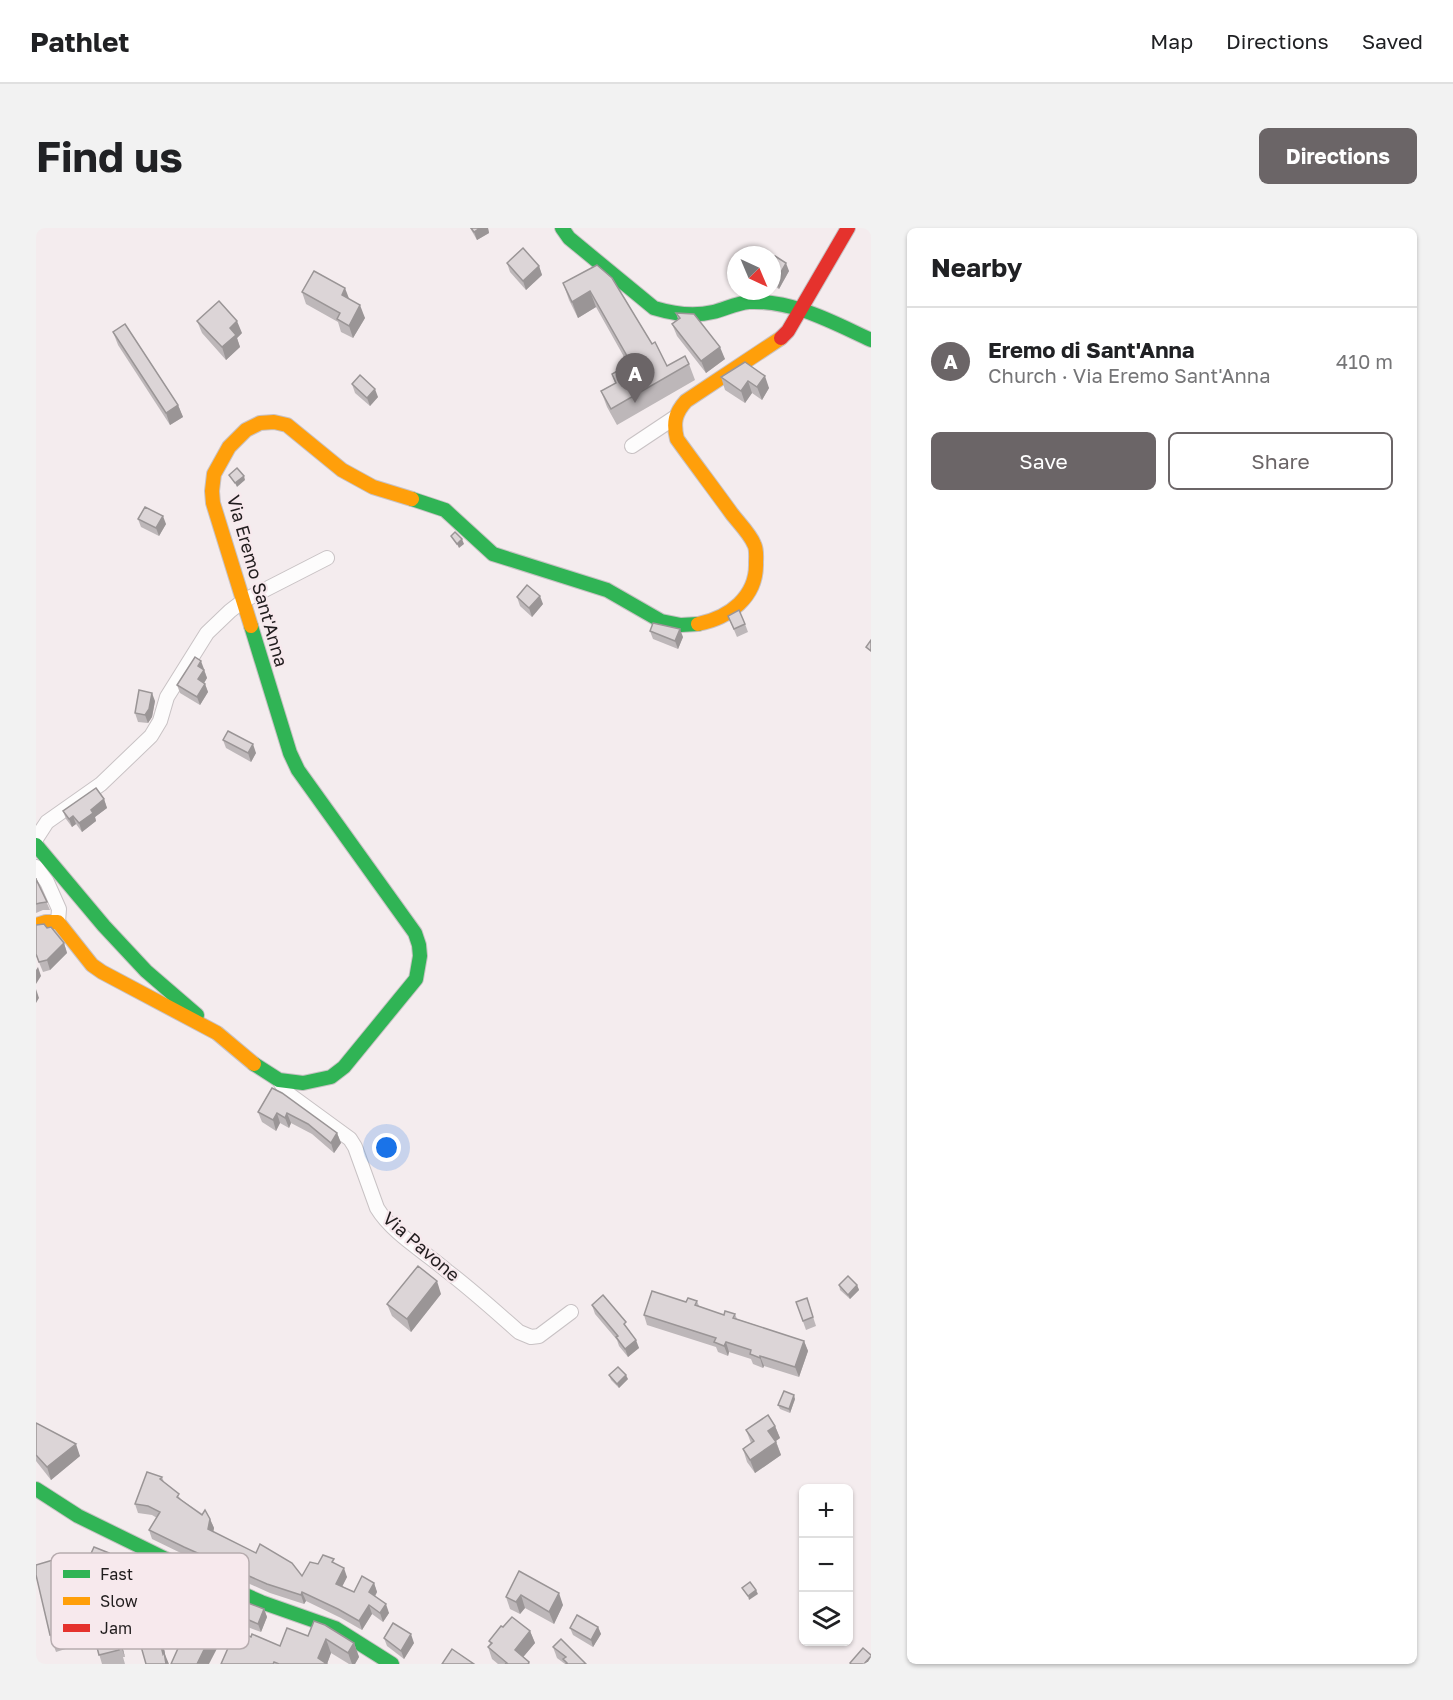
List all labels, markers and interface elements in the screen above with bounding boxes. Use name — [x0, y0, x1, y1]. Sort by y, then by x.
text: Pathlet — [30, 25, 130, 58]
text: Map — [1150, 28, 1193, 54]
text: Directions — [1226, 28, 1329, 54]
text: Saved — [1362, 28, 1423, 54]
button: Directions — [1259, 128, 1417, 184]
text: Find us — [36, 131, 183, 181]
north arrow — [727, 246, 781, 300]
text: Nearby — [931, 252, 1022, 283]
text: Eremo di Sant'Anna — [988, 336, 1195, 363]
text: A — [943, 349, 958, 373]
text: 410 m — [1336, 349, 1393, 373]
pin: A — [616, 354, 654, 403]
text: Church · Via Eremo Sant'Anna — [988, 363, 1270, 387]
button: Save — [931, 432, 1156, 490]
button: Share — [1168, 432, 1393, 490]
street label: Via Eremo Sant'Anna — [223, 492, 293, 669]
your location — [372, 1133, 401, 1162]
street label: Via Pavone — [379, 1207, 465, 1286]
map controls — [799, 1484, 853, 1646]
button: + — [799, 1484, 853, 1538]
button: − — [799, 1538, 853, 1592]
legend — [51, 1553, 249, 1649]
text: Fast — [100, 1564, 133, 1584]
text: Slow — [100, 1591, 138, 1611]
button: layers — [799, 1592, 853, 1646]
text: Jam — [100, 1618, 132, 1638]

